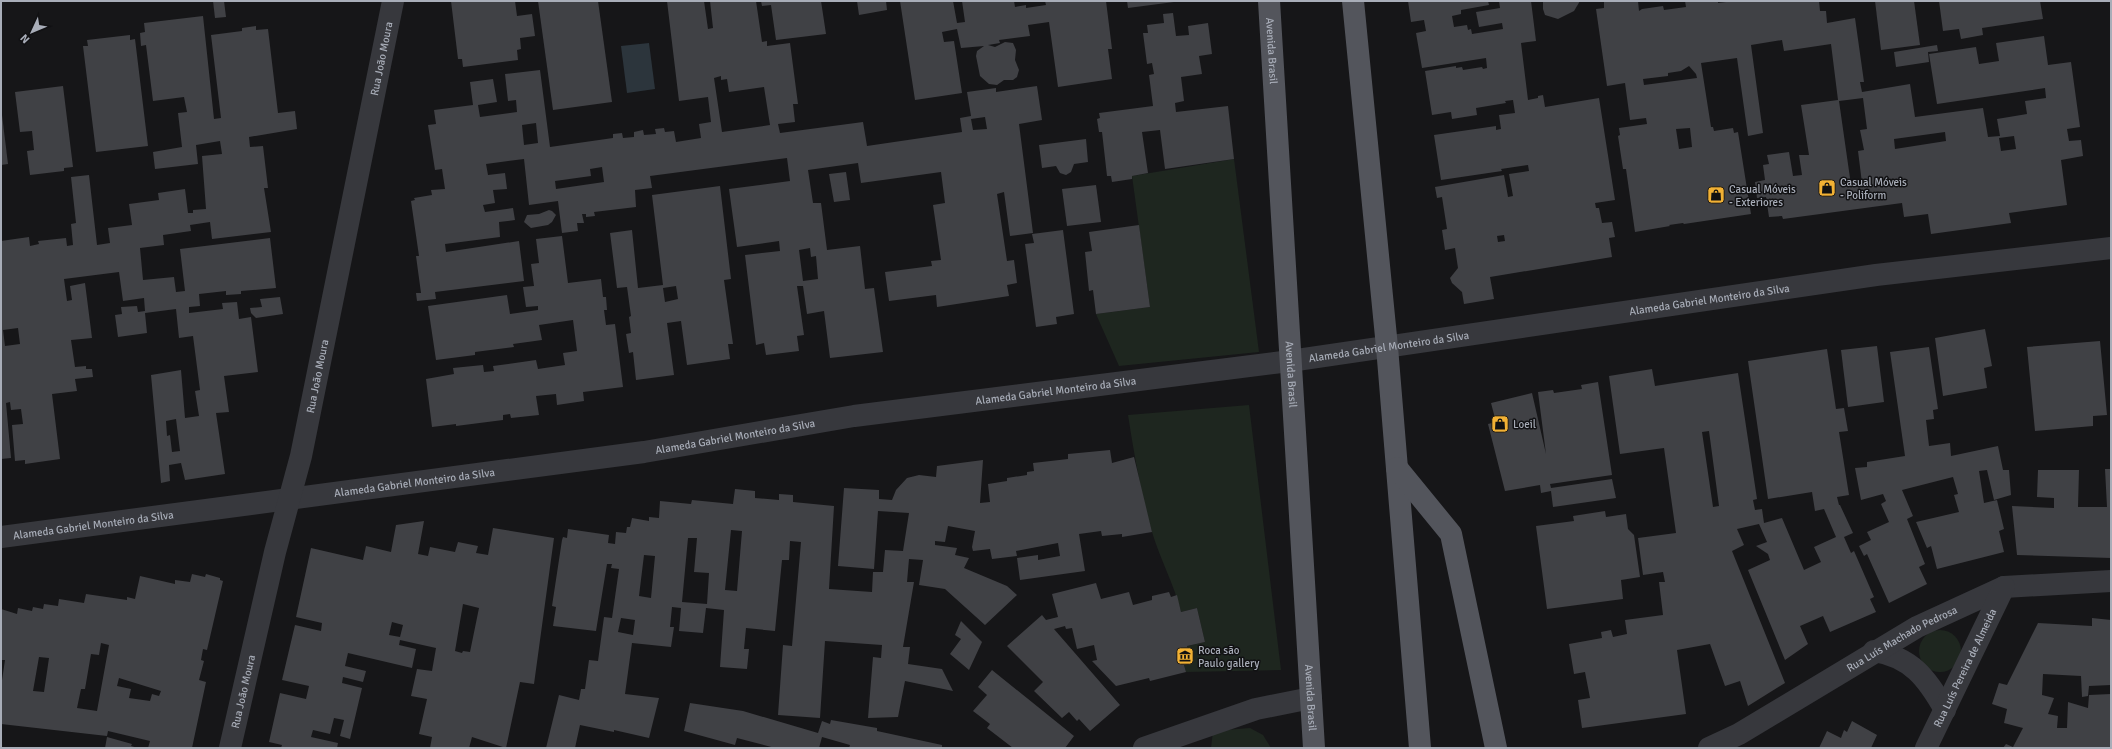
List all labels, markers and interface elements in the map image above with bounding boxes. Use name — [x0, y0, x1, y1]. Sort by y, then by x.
north arrow — [12, 12, 52, 52]
street label: Avenida Brasil — [1263, 17, 1280, 85]
street label: Rua João Moura — [368, 20, 396, 97]
text: N — [18, 31, 33, 46]
place label: Casual Móveis - Poliform — [1840, 176, 1907, 202]
shop icon: Casual Móveis - Poliform — [1817, 178, 1837, 198]
place label: Casual Móveis - Exteriores — [1729, 183, 1796, 209]
shop icon: Casual Móveis - Exteriores — [1706, 185, 1726, 205]
street label: Alameda Gabriel Monteiro da Silva — [1628, 282, 1791, 318]
street label: Alameda Gabriel Monteiro da Silva — [1308, 329, 1470, 365]
street label: Rua João Moura — [304, 338, 332, 414]
street label: Avenida Brasil — [1282, 341, 1299, 408]
street label: Alameda Gabriel Monteiro da Silva — [975, 374, 1137, 408]
shop icon: Loeil — [1490, 414, 1510, 434]
street label: Alameda Gabriel Monteiro da Silva — [654, 417, 817, 457]
place label: Loeil — [1513, 418, 1536, 431]
street label: Alameda Gabriel Monteiro da Silva — [333, 466, 496, 500]
street label: Alameda Gabriel Monteiro da Silva — [12, 508, 175, 542]
street label: Rua Luís Machado Pedrosa — [1844, 603, 1960, 675]
street label: Rua Luís Pereira de Almeida — [1931, 606, 2000, 730]
place label: Roca são Paulo gallery — [1198, 644, 1260, 670]
museum icon: Roca são Paulo gallery — [1175, 646, 1195, 666]
street label: Rua João Moura — [229, 653, 258, 730]
street label: Avenida Brasil — [1302, 664, 1319, 732]

